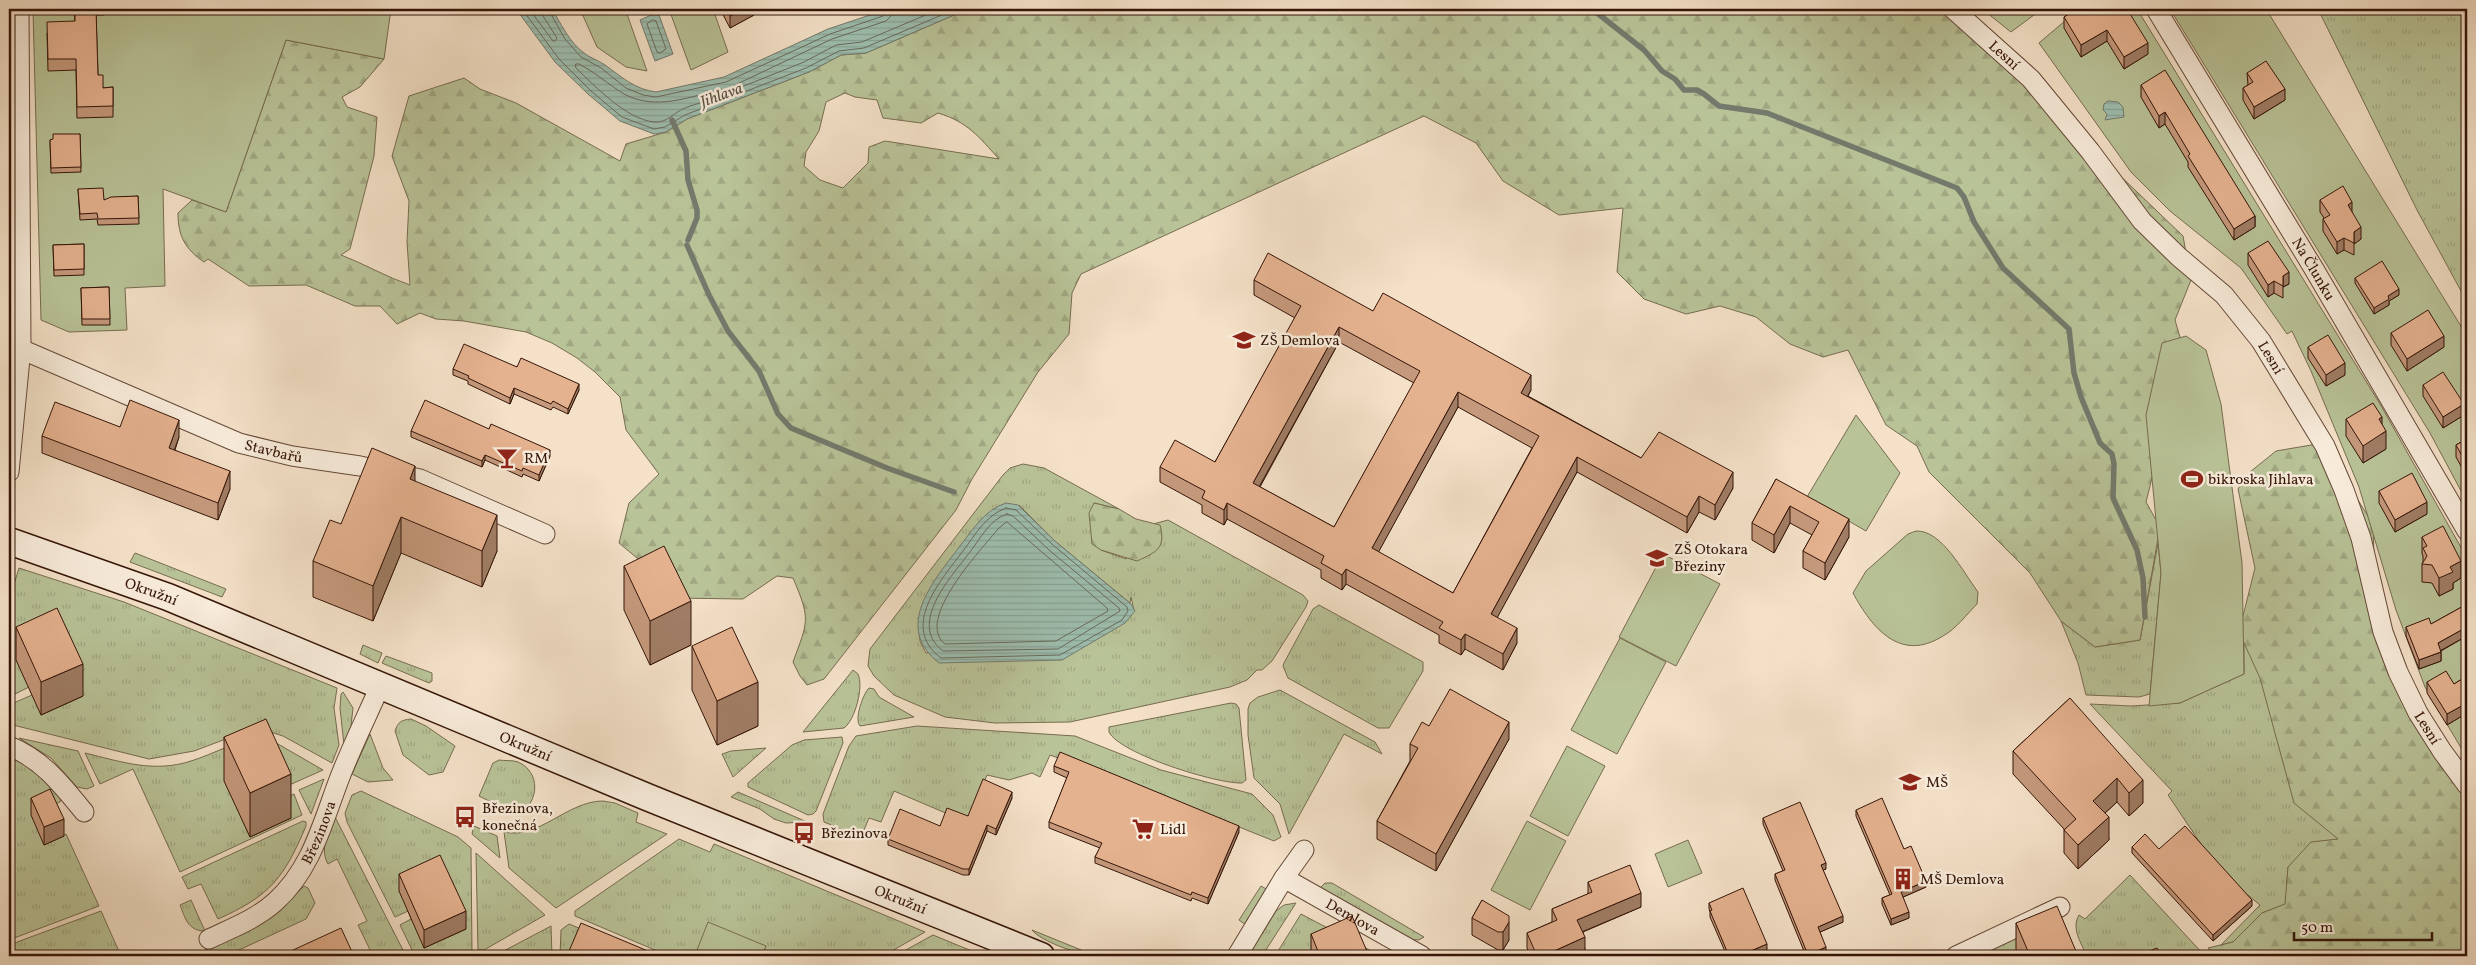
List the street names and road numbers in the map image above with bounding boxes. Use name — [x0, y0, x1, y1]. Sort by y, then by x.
street label: Lesní — [1983, 37, 2024, 76]
street label: Na Člunku — [2285, 234, 2339, 305]
street label: Lesní — [2252, 338, 2288, 379]
street label: Stavbařů — [242, 436, 304, 469]
street label: Okružní — [122, 574, 181, 612]
street label: Lesní — [2408, 708, 2445, 750]
street label: Okružní — [496, 727, 555, 768]
street label: Březinova — [297, 798, 342, 869]
street label: Okružní — [871, 881, 930, 921]
street label: Demlova — [1321, 894, 1383, 942]

